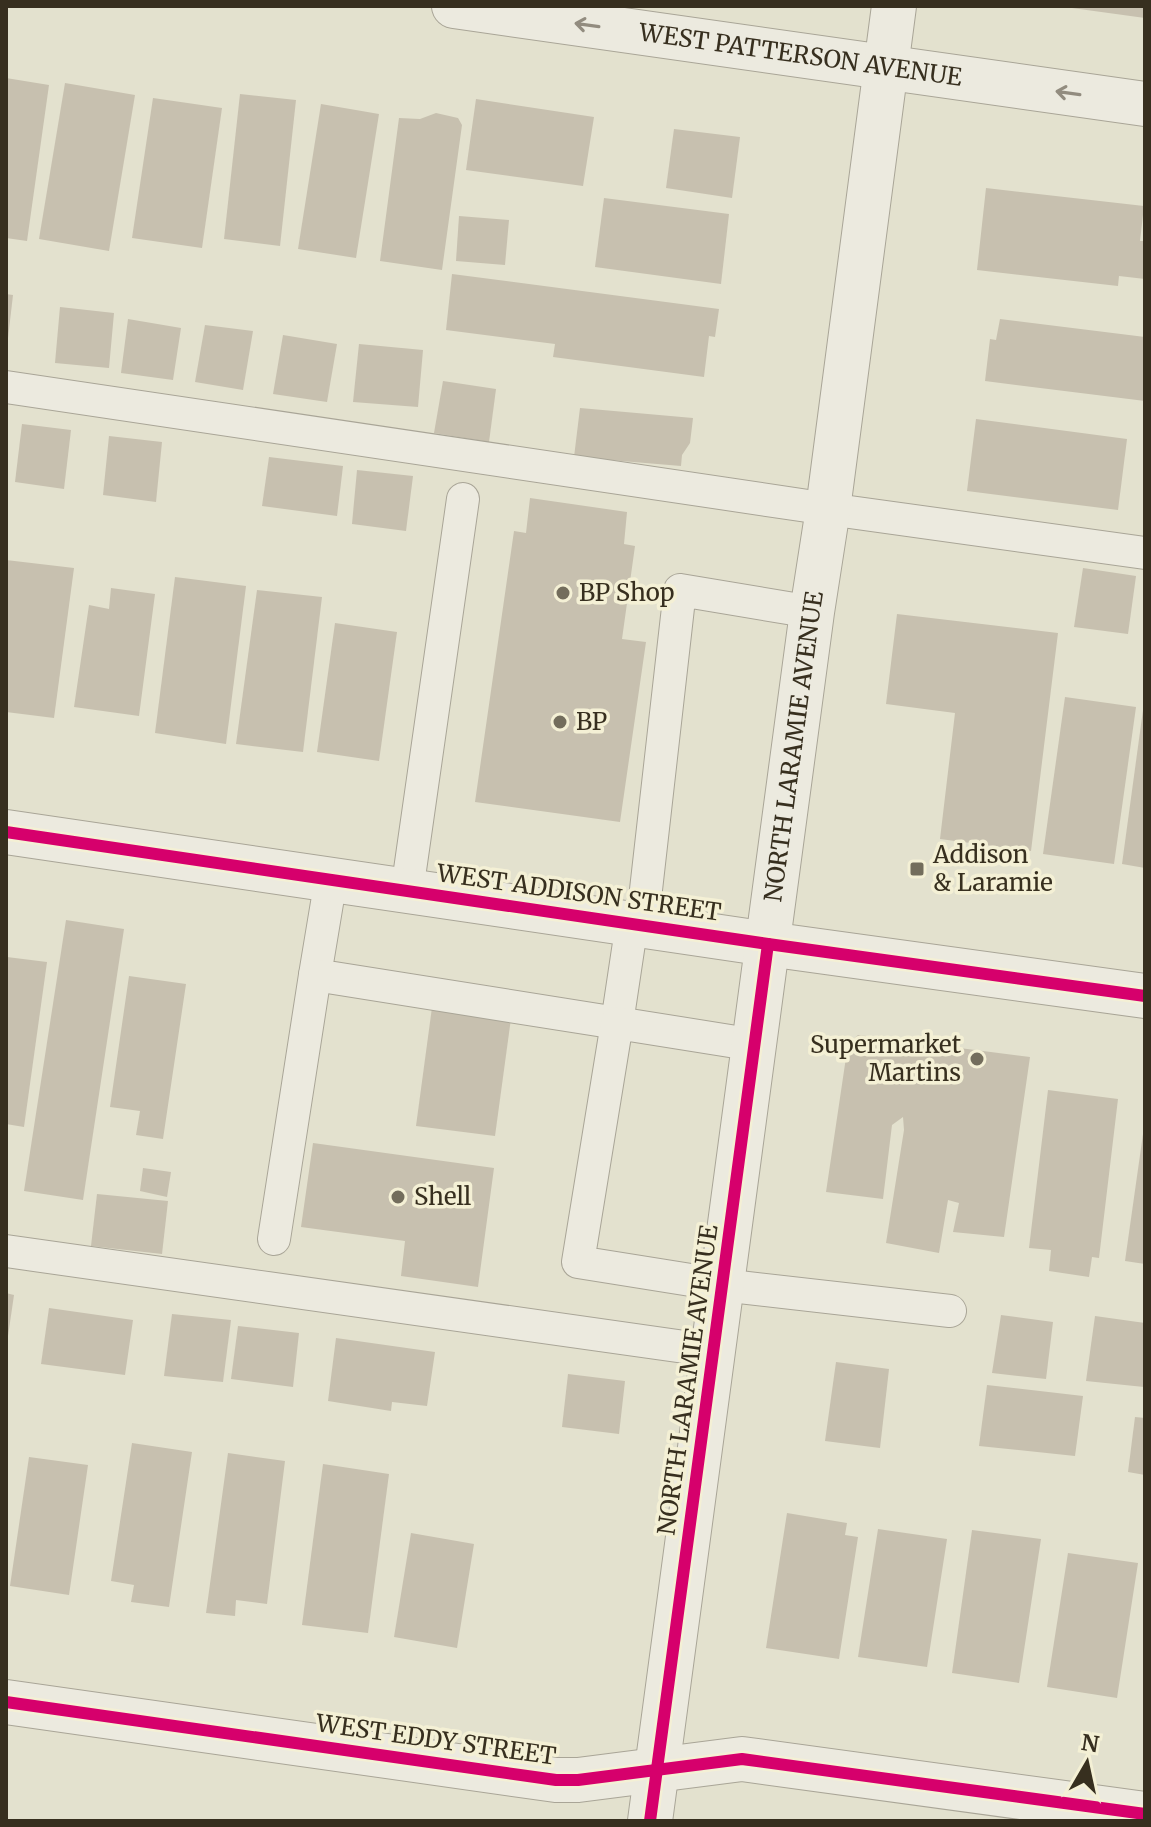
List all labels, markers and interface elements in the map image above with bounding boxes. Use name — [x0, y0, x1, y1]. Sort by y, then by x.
street label: WEST PATTERSON AVENUE — [636, 16, 965, 93]
one-way arrow — [575, 17, 600, 32]
one-way arrow — [1056, 85, 1081, 100]
place label: BP Shop — [579, 577, 675, 608]
marker: BP Shop — [554, 584, 572, 602]
street label: NORTH LARAMIE AVENUE — [757, 588, 830, 904]
place label: BP — [576, 706, 607, 737]
marker: BP — [551, 713, 569, 731]
place label: Addison & Laramie — [932, 839, 1053, 898]
street label: WEST ADDISON STREET — [434, 857, 723, 928]
marker: Addison & Laramie — [908, 860, 926, 878]
place label: Supermarket Martins — [810, 1029, 962, 1088]
marker: Supermarket Martins — [968, 1050, 986, 1068]
place label: Shell — [414, 1181, 471, 1212]
marker: Shell — [389, 1188, 407, 1206]
street label: NORTH LARAMIE AVENUE — [650, 1222, 725, 1537]
street label: WEST EDDY STREET — [313, 1707, 558, 1772]
north arrow — [1047, 1723, 1127, 1803]
text: N — [1079, 1728, 1102, 1759]

